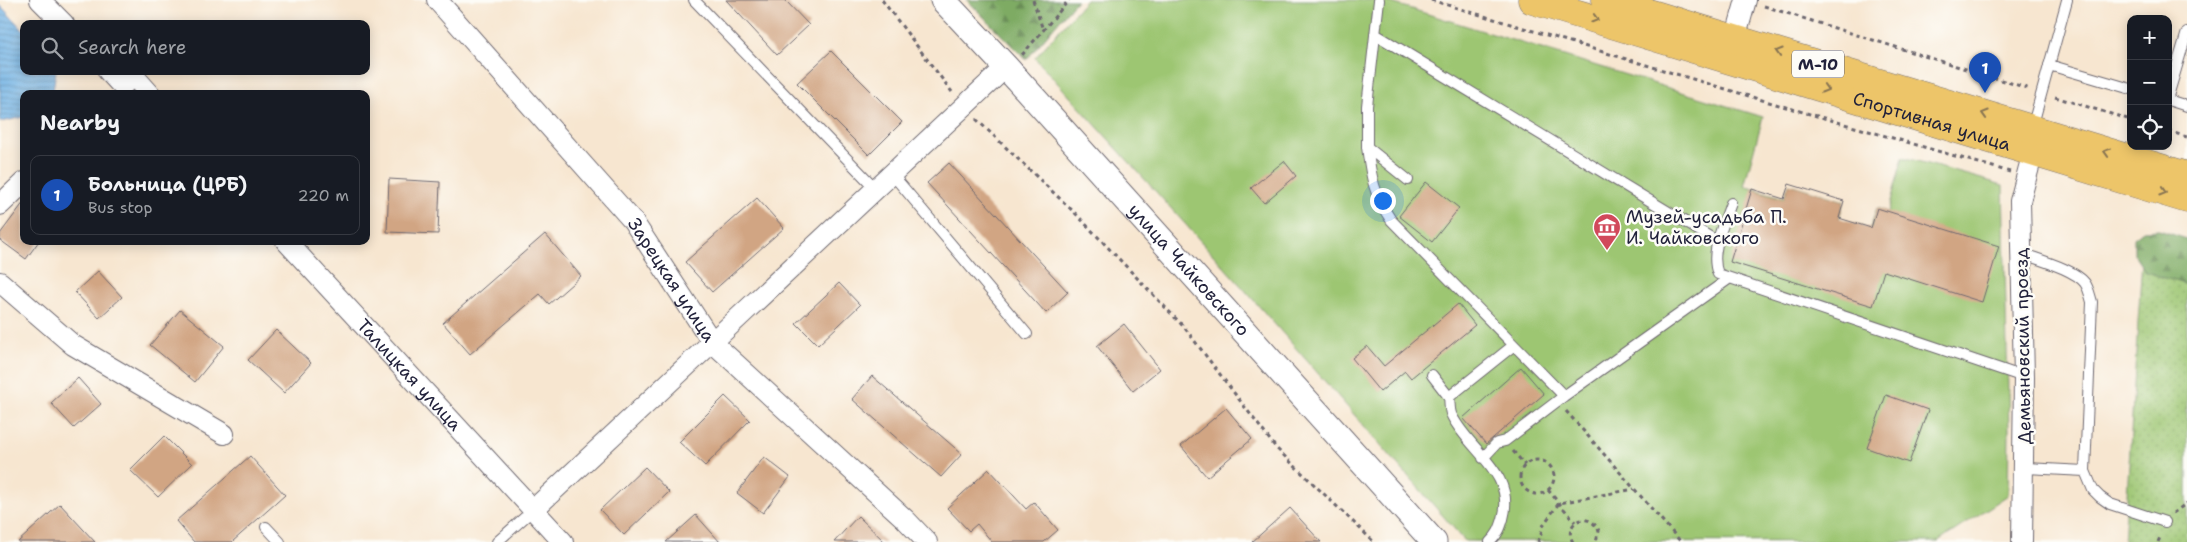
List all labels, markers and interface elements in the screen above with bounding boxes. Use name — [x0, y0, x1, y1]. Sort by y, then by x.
one-way arrow — [1591, 14, 1599, 24]
map controls — [2127, 15, 2172, 150]
button: + — [2127, 15, 2172, 60]
search box — [20, 20, 370, 75]
icon: search — [38, 34, 66, 62]
text: Search here — [78, 35, 187, 60]
one-way arrow — [1775, 48, 1783, 58]
road number: М-10 — [1792, 51, 1844, 78]
pin: 1 — [1969, 52, 2001, 93]
button: − — [2127, 60, 2172, 105]
one-way arrow — [1821, 83, 1829, 93]
street label: Спортивная улица — [1850, 86, 2014, 157]
button: locate — [2127, 105, 2172, 150]
text: Nearby — [40, 109, 120, 137]
one-way arrow — [1981, 110, 1989, 120]
one-way arrow — [2103, 147, 2112, 157]
text: Больница (ЦРБ) — [88, 172, 247, 197]
text: 1 — [53, 185, 61, 206]
text: 220 m — [297, 185, 349, 206]
one-way arrow — [2159, 186, 2167, 196]
your location — [1370, 188, 1396, 214]
text: Bus stop — [88, 197, 153, 218]
street label: улица Чайковского — [1123, 198, 1255, 341]
place label: Музей-усадьба П. И. Чайковского — [1626, 205, 1787, 250]
museum icon: Музей-усадьба П. И. Чайковского — [1592, 212, 1622, 251]
street label: Зарецкая улица — [622, 213, 721, 347]
street label: Демьяновский проезд — [2009, 247, 2037, 445]
street label: Талицкая улица — [352, 314, 467, 436]

